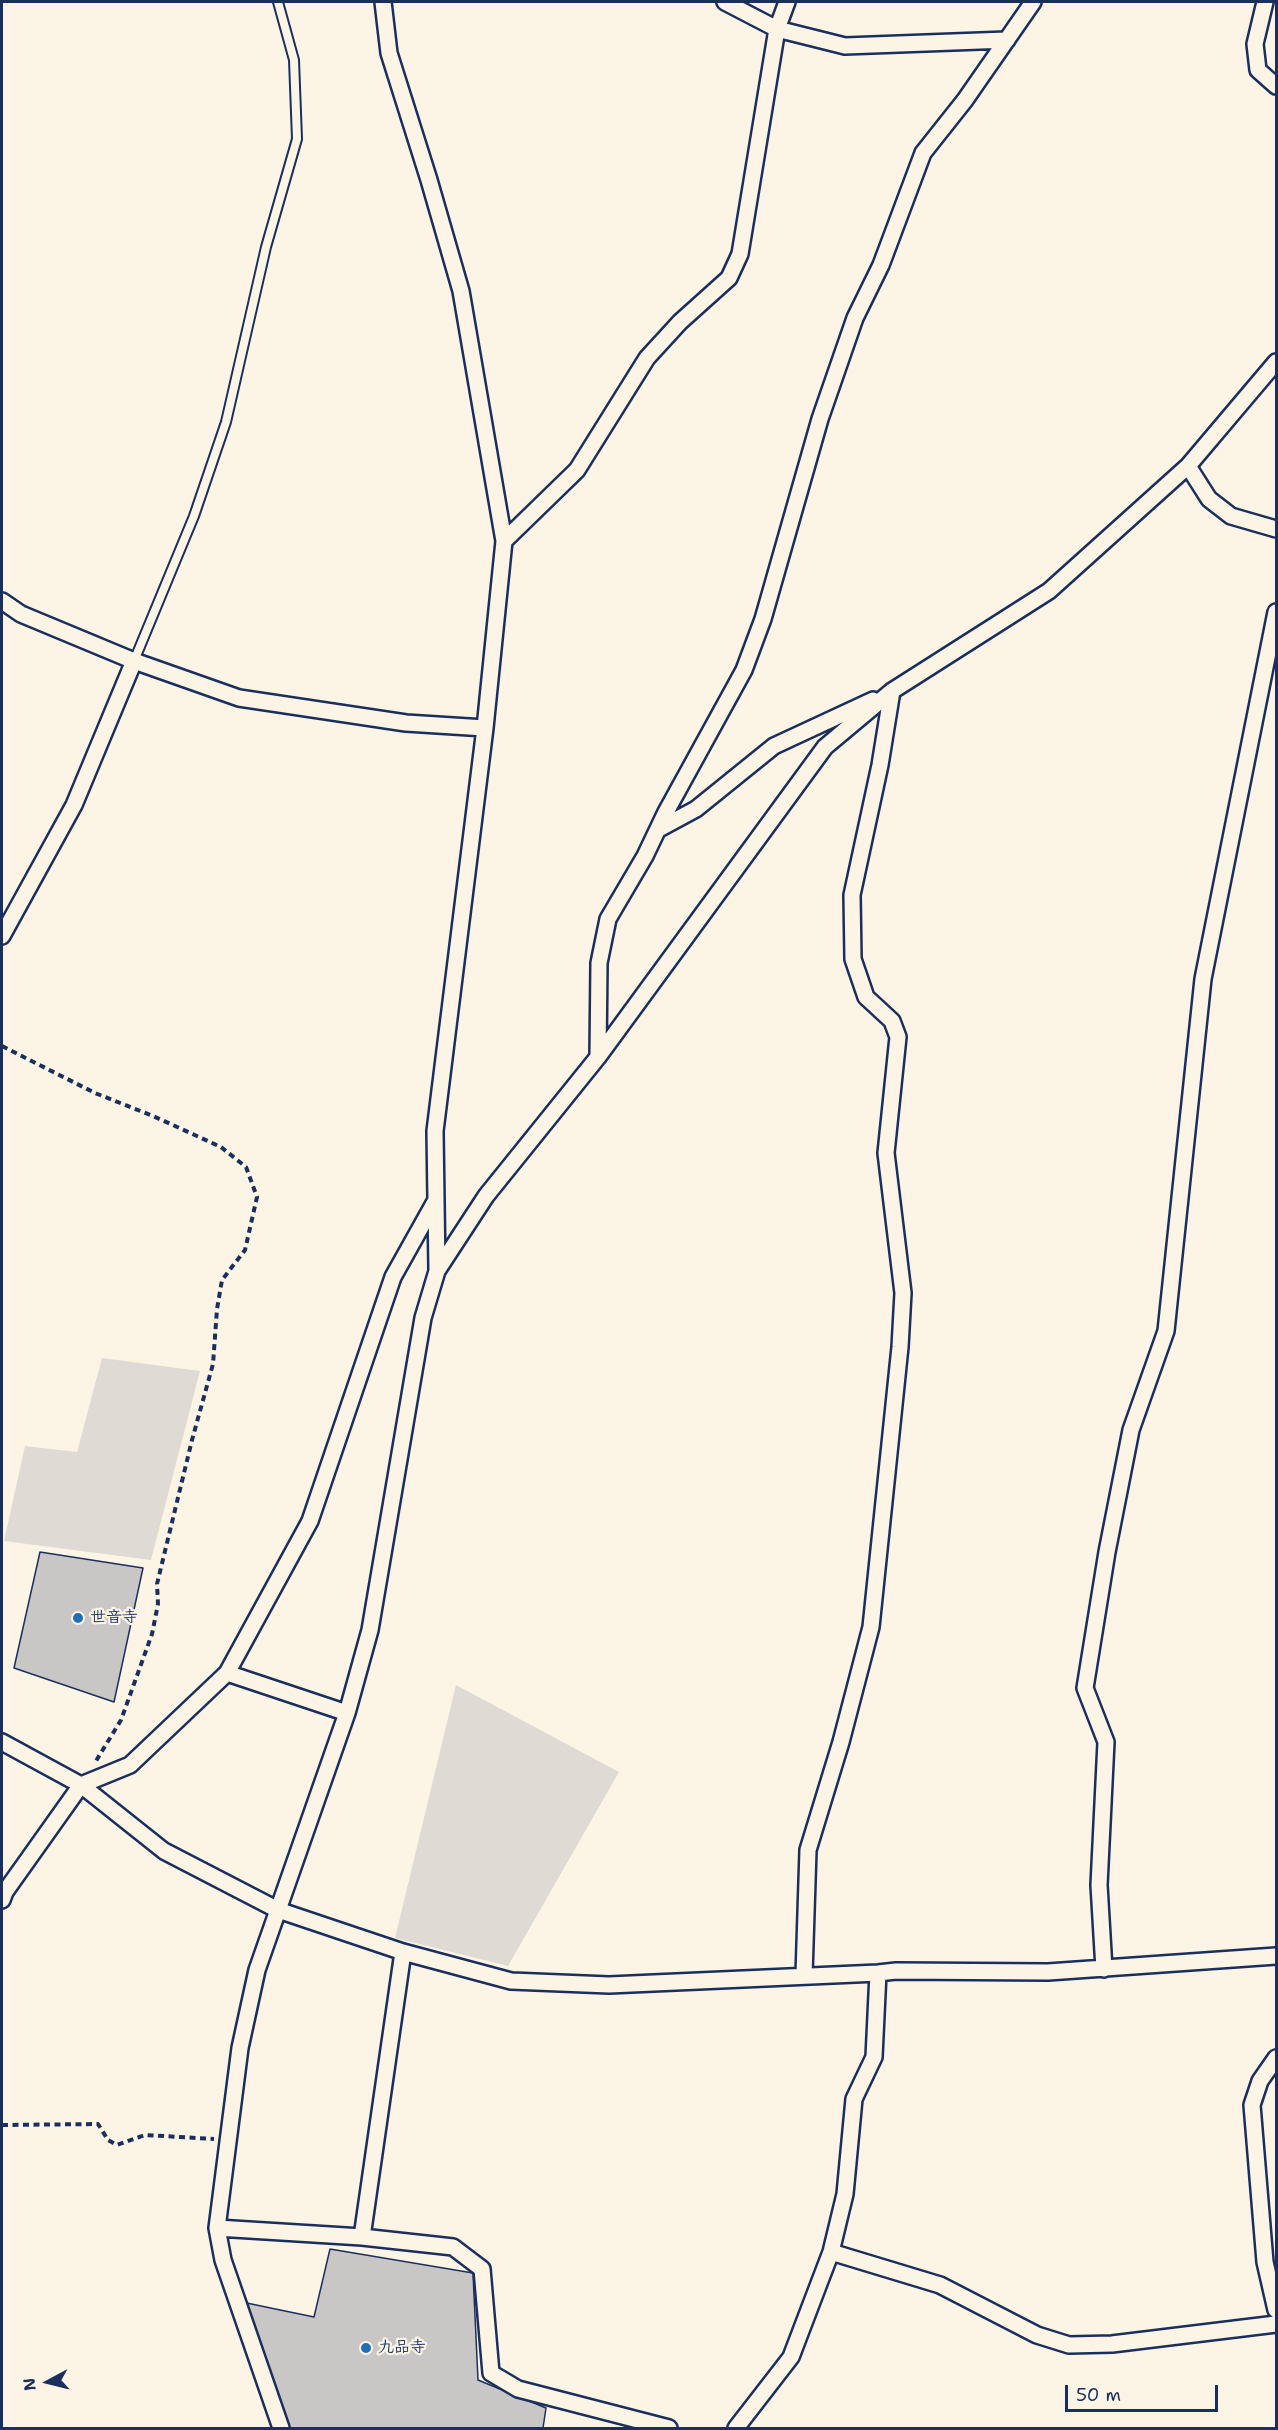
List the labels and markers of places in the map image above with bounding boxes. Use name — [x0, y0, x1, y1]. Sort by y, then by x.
place label: 世音寺 — [90, 1608, 138, 1628]
marker: 世音寺 — [71, 1611, 85, 1625]
place label: 九品寺 — [378, 2338, 426, 2358]
marker: 九品寺 — [359, 2341, 373, 2355]

